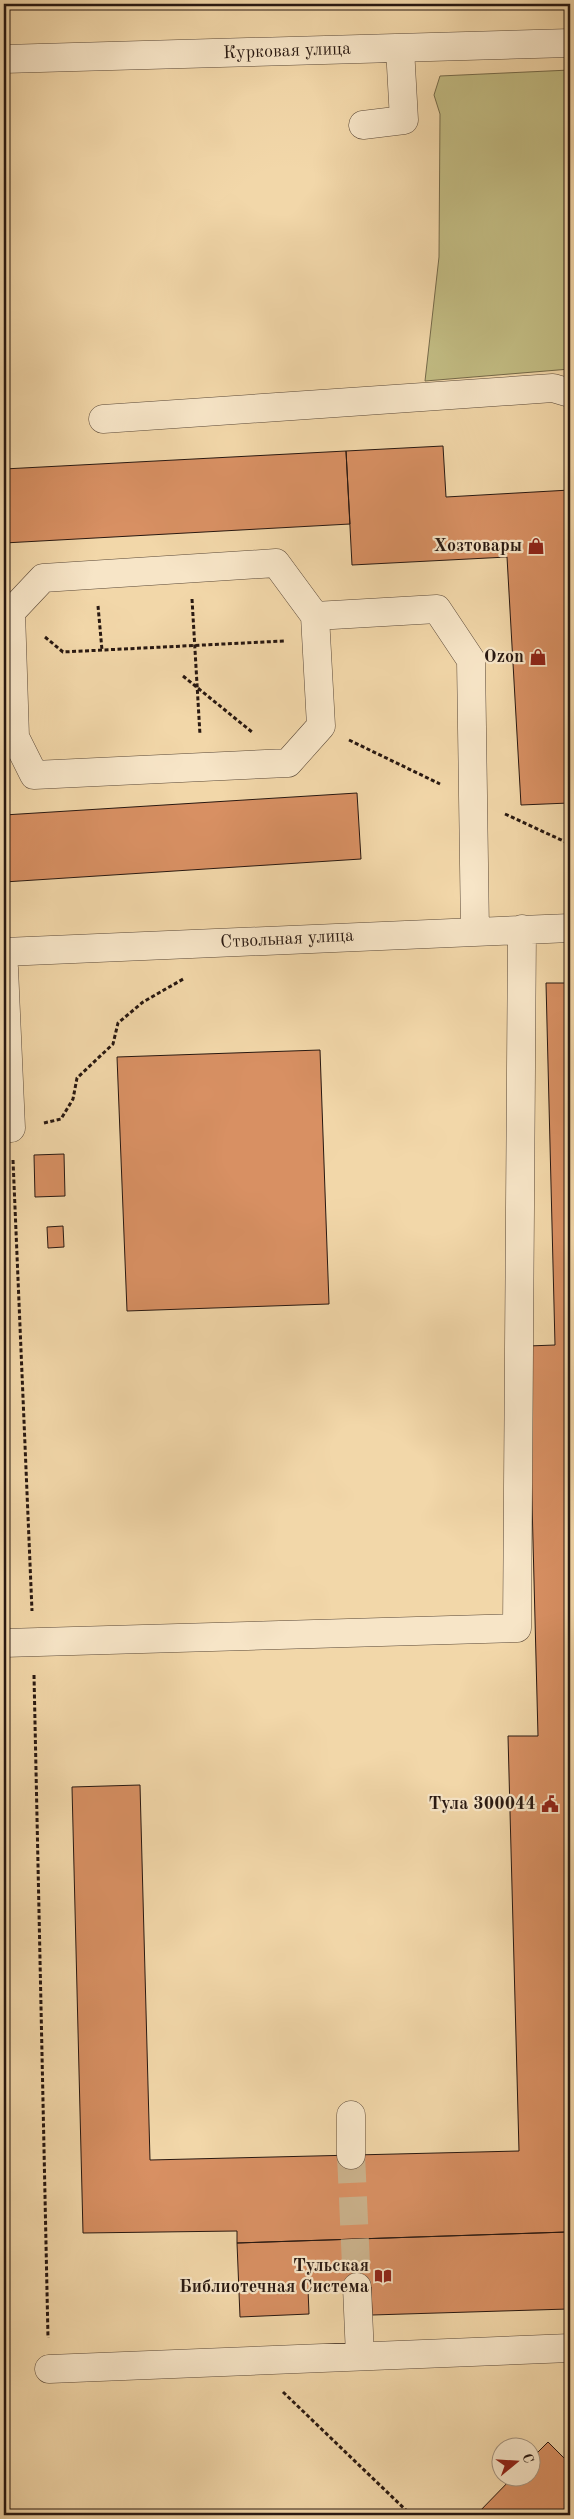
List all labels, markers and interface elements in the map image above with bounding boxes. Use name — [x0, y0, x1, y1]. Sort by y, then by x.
street label: Курковая улица — [223, 40, 351, 62]
shop icon: Хозтовары — [526, 536, 546, 556]
place label: Хозтовары — [434, 537, 522, 555]
shop icon: Ozon — [528, 647, 548, 667]
place label: Ozon — [484, 648, 524, 666]
street label: Ствольная улица — [220, 927, 354, 951]
public building icon: Тула 300044 — [540, 1794, 560, 1814]
place label: Тула 300044 — [428, 1795, 536, 1813]
place label: Тульская Библиотечная Система — [179, 2257, 369, 2296]
library icon: Тульская Библиотечная Система — [373, 2266, 393, 2286]
north arrow — [492, 2436, 542, 2486]
text: С — [519, 2452, 535, 2465]

